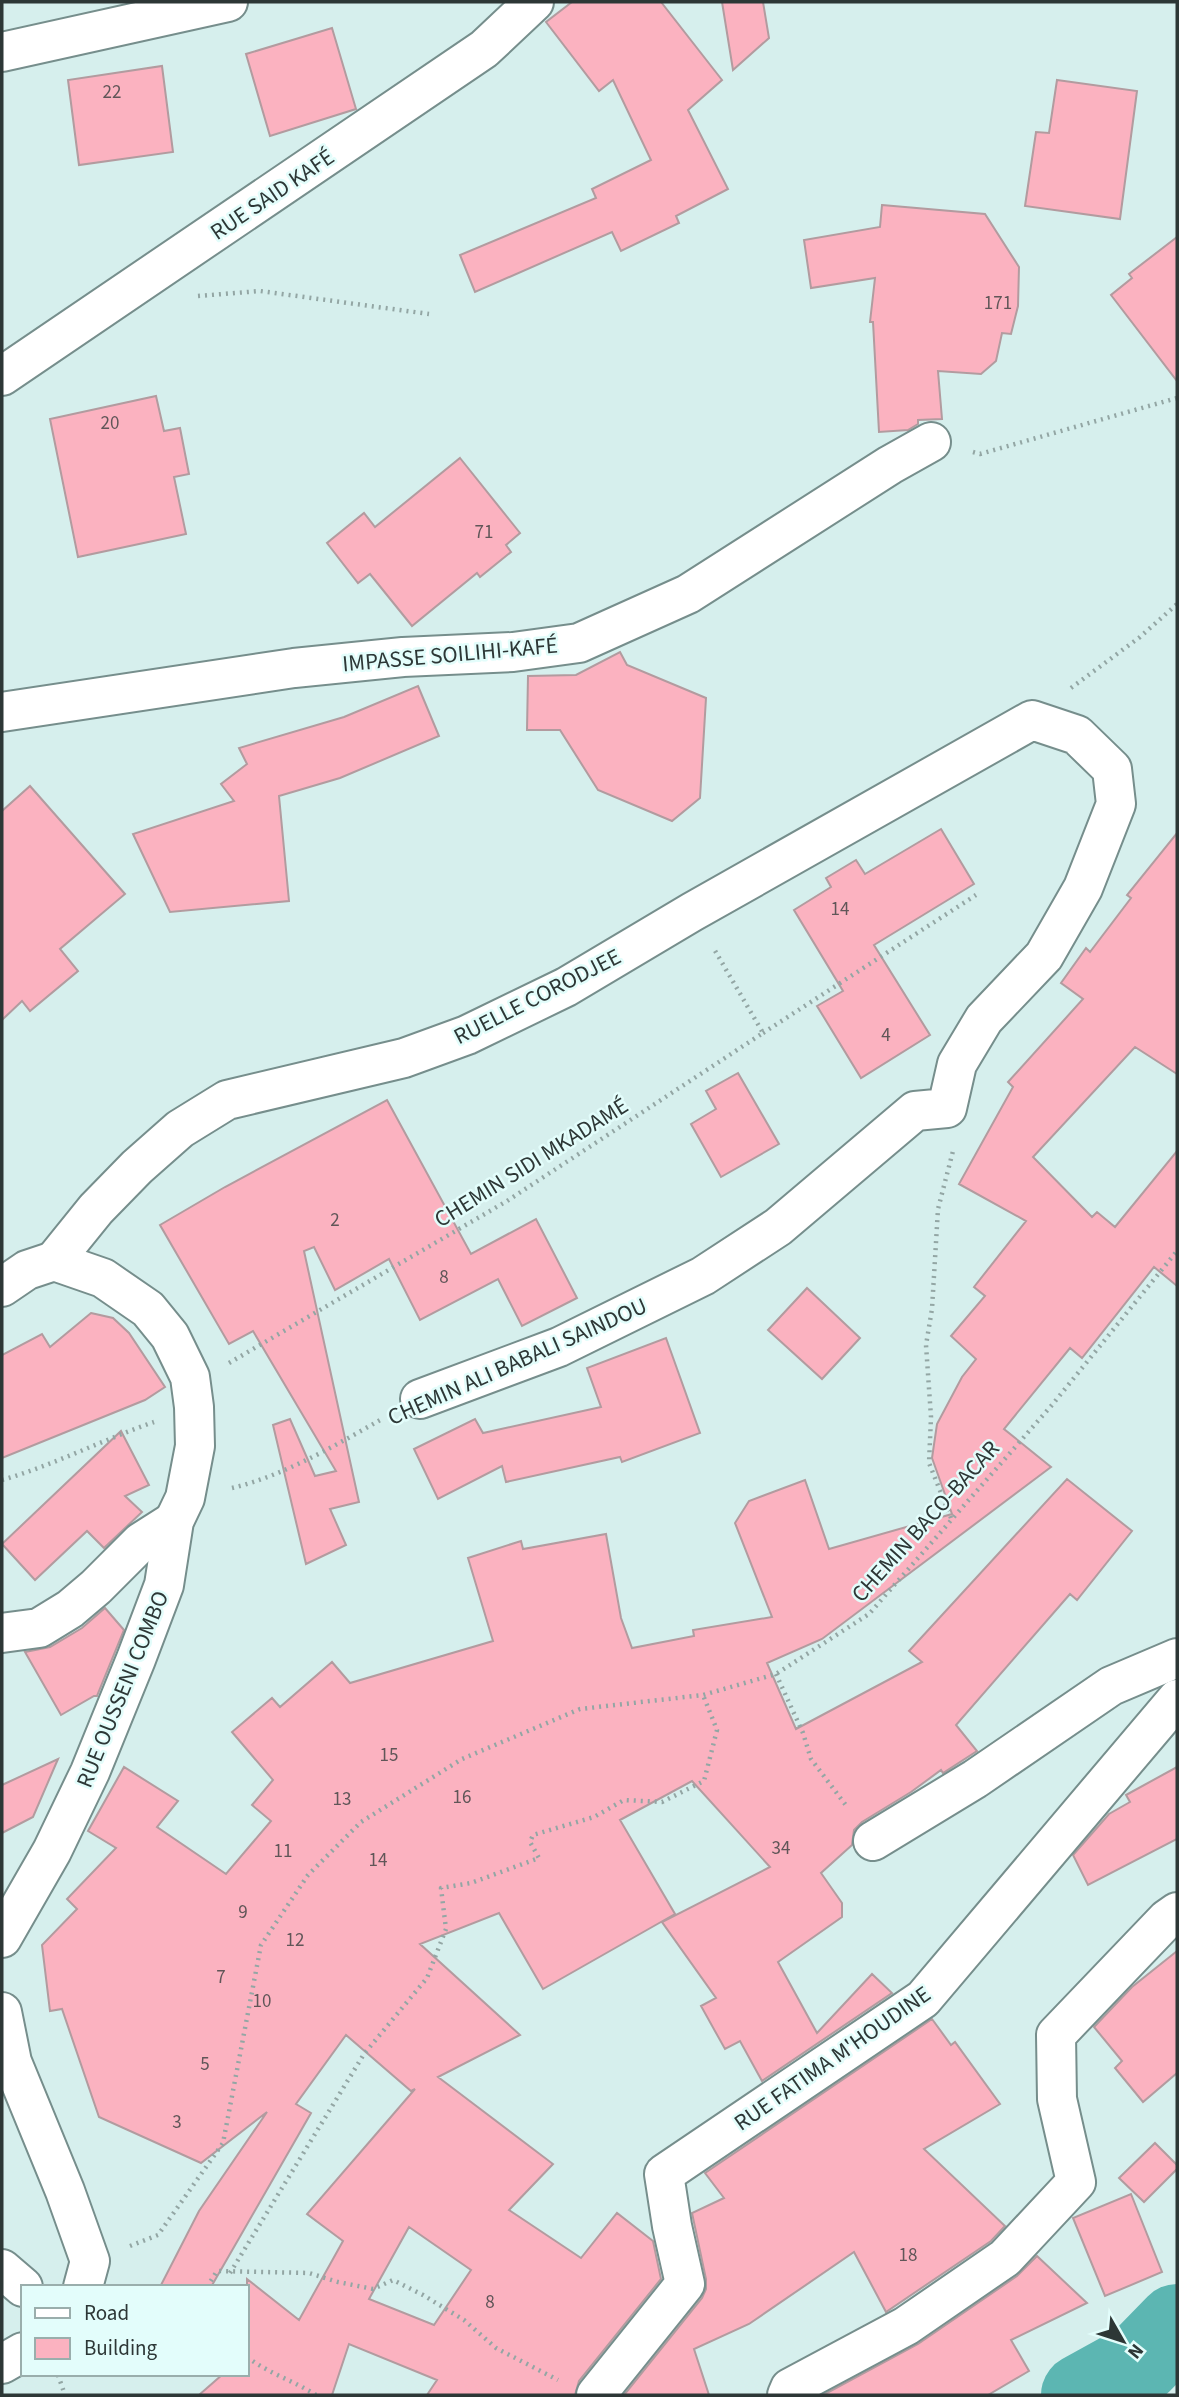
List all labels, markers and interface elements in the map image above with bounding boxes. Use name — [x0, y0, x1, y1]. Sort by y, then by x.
house number: 22 — [103, 79, 121, 106]
street label: RUE SAID KAFÉ — [204, 141, 341, 248]
house number: 171 — [984, 290, 1012, 317]
house number: 20 — [101, 410, 119, 437]
house number: 71 — [475, 519, 493, 546]
street label: IMPASSE SOILIHI-KAFÉ — [341, 629, 559, 680]
house number: 14 — [831, 896, 849, 923]
street label: RUELLE CORODJEE — [448, 940, 627, 1053]
house number: 4 — [881, 1022, 891, 1049]
street label: CHEMIN SIDI MKADAMÉ — [428, 1089, 635, 1236]
house number: 2 — [330, 1207, 340, 1234]
house number: 8 — [439, 1264, 449, 1291]
street label: CHEMIN ALI BABALI SAINDOU — [382, 1289, 652, 1434]
street label: CHEMIN BACO-BACAR — [844, 1433, 1007, 1610]
street label: RUE OUSSENI COMBO — [68, 1586, 177, 1793]
house number: 15 — [380, 1742, 398, 1769]
house number: 16 — [453, 1784, 471, 1811]
house number: 13 — [333, 1786, 351, 1813]
house number: 34 — [772, 1835, 790, 1862]
house number: 11 — [274, 1838, 292, 1865]
house number: 14 — [369, 1847, 387, 1874]
house number: 9 — [238, 1899, 248, 1926]
house number: 12 — [286, 1927, 304, 1954]
house number: 7 — [216, 1964, 226, 1991]
street label: RUE FATIMA M'HOUDINE — [727, 1978, 937, 2139]
house number: 10 — [253, 1988, 271, 2015]
house number: 5 — [200, 2051, 210, 2078]
house number: 3 — [172, 2109, 182, 2136]
house number: 18 — [899, 2242, 917, 2269]
legend — [21, 2285, 248, 2376]
house number: 8 — [485, 2289, 495, 2316]
text: Road — [84, 2298, 129, 2328]
north arrow — [1088, 2306, 1158, 2376]
text: Building — [84, 2333, 158, 2363]
text: N — [1121, 2337, 1150, 2364]

